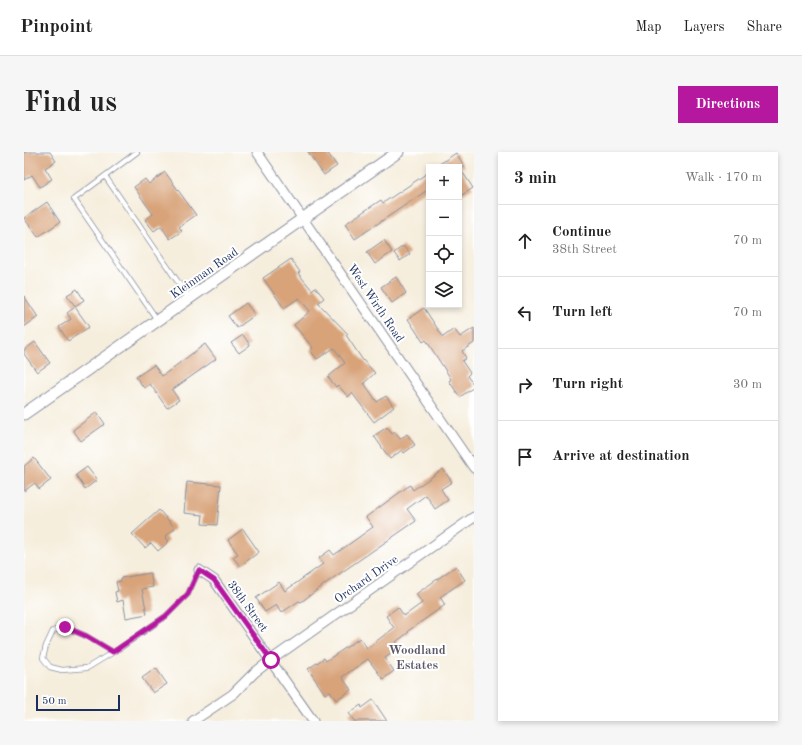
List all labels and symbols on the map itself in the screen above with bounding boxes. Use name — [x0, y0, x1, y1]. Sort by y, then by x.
street label: Kleinman Road — [169, 246, 241, 302]
street label: West Wirth Road — [345, 262, 406, 345]
street label: Orchard Drive — [333, 553, 401, 606]
street label: 38th Street — [225, 579, 270, 634]
route end — [56, 618, 74, 636]
district label: Woodland Estates — [388, 644, 446, 672]
route start — [262, 651, 280, 669]
scale bar — [36, 693, 120, 712]

